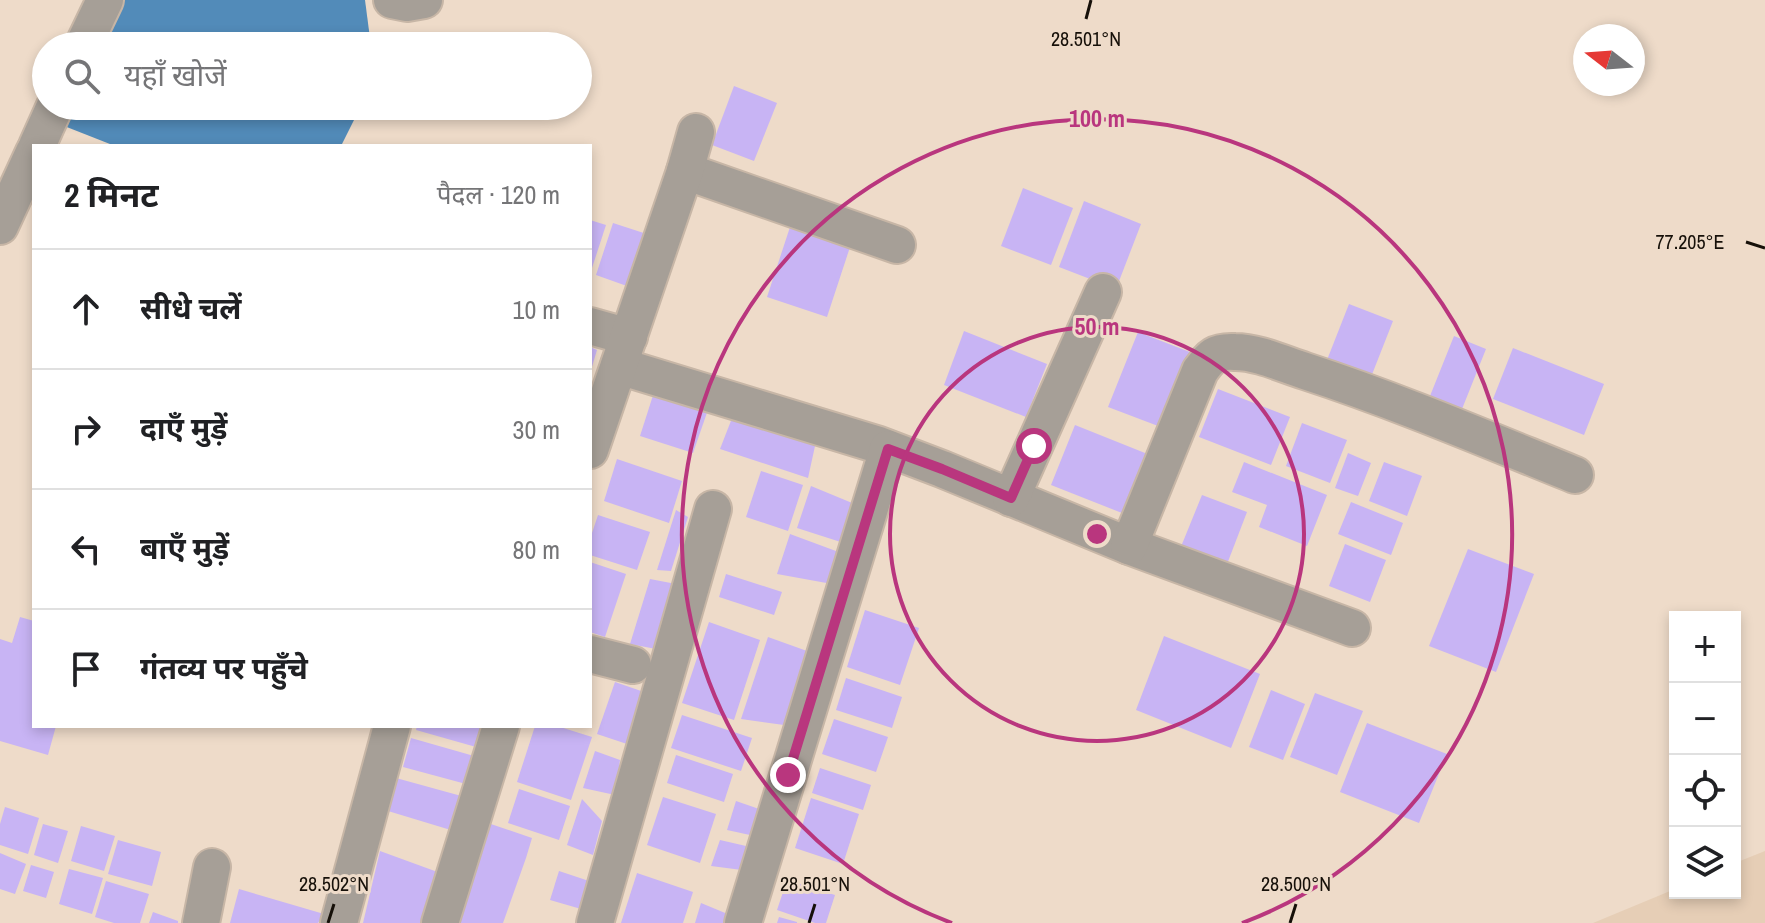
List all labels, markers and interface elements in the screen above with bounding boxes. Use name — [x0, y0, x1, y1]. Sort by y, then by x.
north arrow — [1573, 24, 1645, 96]
text: 28.501°N — [1051, 25, 1121, 52]
search box — [32, 32, 592, 120]
icon: search — [60, 54, 104, 98]
text: यहाँ खोजें — [124, 55, 227, 95]
text: 100 m — [1069, 102, 1125, 134]
text: 2 मिनट — [64, 172, 159, 218]
text: पैदल · 120 m — [437, 177, 560, 212]
text: 77.205°E — [1655, 228, 1725, 255]
icon: ahead — [64, 287, 108, 331]
text: सीधे चलें — [140, 288, 241, 328]
text: 10 m — [513, 292, 560, 327]
text: 50 m — [1075, 310, 1119, 342]
icon: right — [64, 407, 108, 451]
text: दाएँ मुड़ें — [140, 408, 227, 448]
text: 30 m — [513, 412, 560, 447]
route start — [1016, 428, 1052, 464]
centre of rings — [1083, 520, 1111, 548]
icon: left — [64, 527, 108, 571]
text: बाएँ मुड़ें — [140, 528, 229, 568]
text: 80 m — [513, 532, 560, 567]
map controls — [1669, 611, 1741, 899]
button: + — [1669, 611, 1741, 683]
icon: arrive — [64, 647, 108, 691]
text: गंतव्य पर पहुँचे — [140, 648, 308, 688]
button: − — [1669, 683, 1741, 755]
button: locate — [1669, 755, 1741, 827]
route end — [770, 757, 806, 793]
button: layers — [1669, 827, 1741, 899]
text: 28.502°N — [299, 870, 369, 897]
text: 28.501°N — [780, 870, 850, 897]
text: 28.500°N — [1261, 870, 1331, 897]

